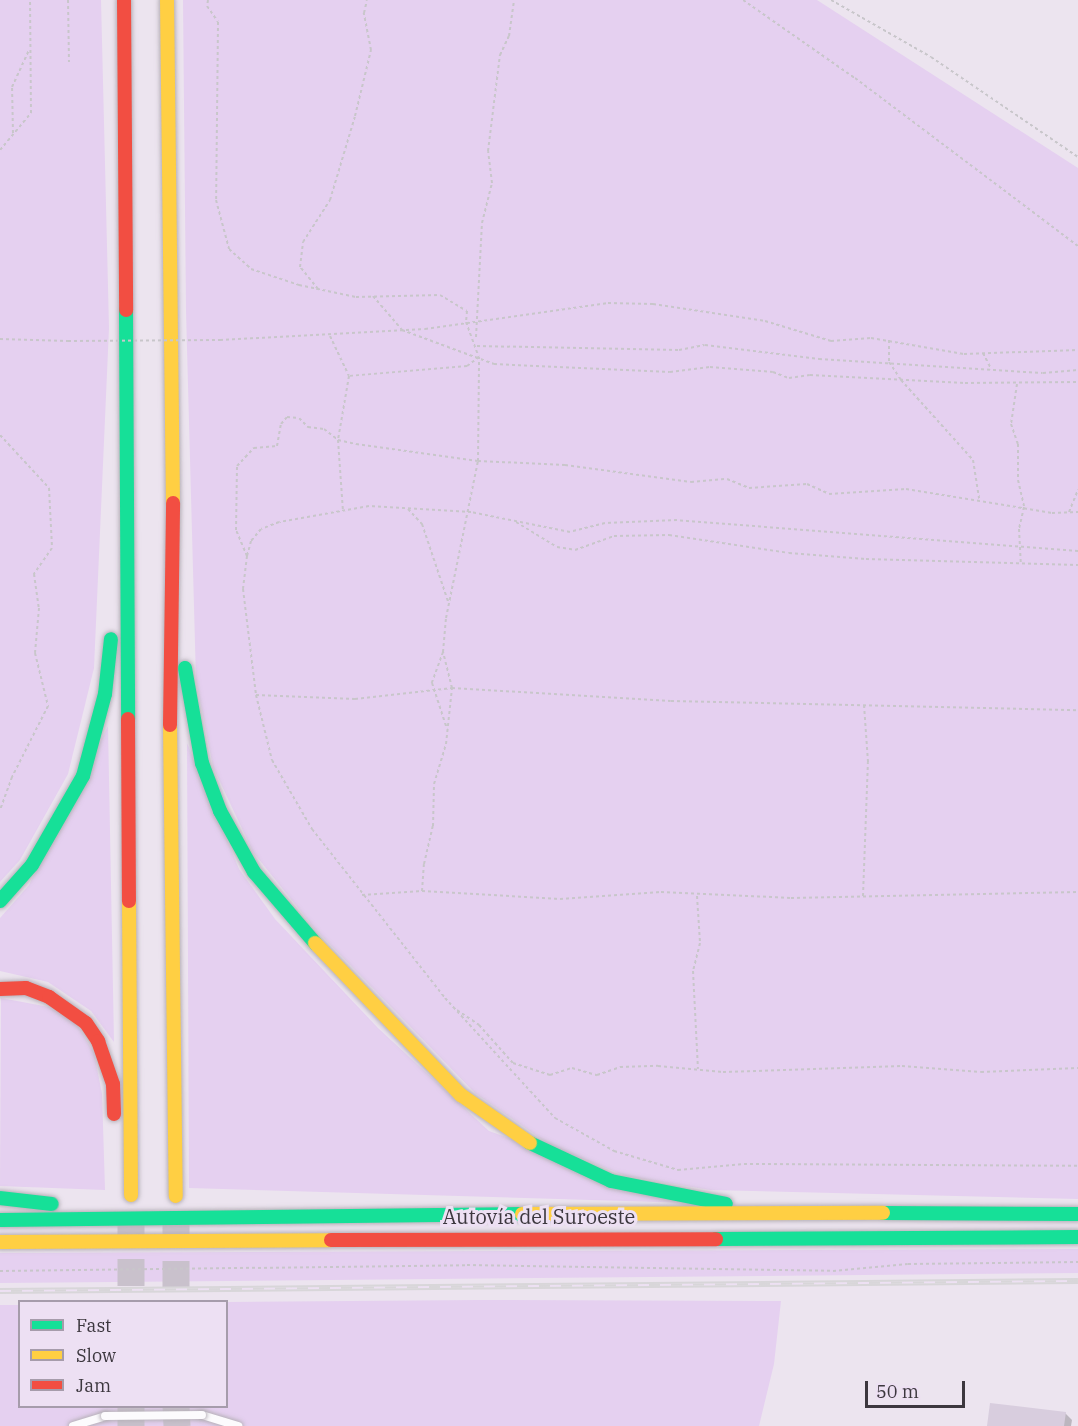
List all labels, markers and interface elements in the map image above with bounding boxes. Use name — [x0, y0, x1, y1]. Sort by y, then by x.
street label: Autovía del Suroeste — [443, 1204, 635, 1228]
legend — [18, 1300, 228, 1408]
text: Fast — [76, 1314, 111, 1337]
text: Slow — [76, 1344, 116, 1367]
scale bar — [868, 1369, 968, 1407]
text: Jam — [76, 1374, 111, 1397]
text: 50 m — [876, 1380, 919, 1403]

